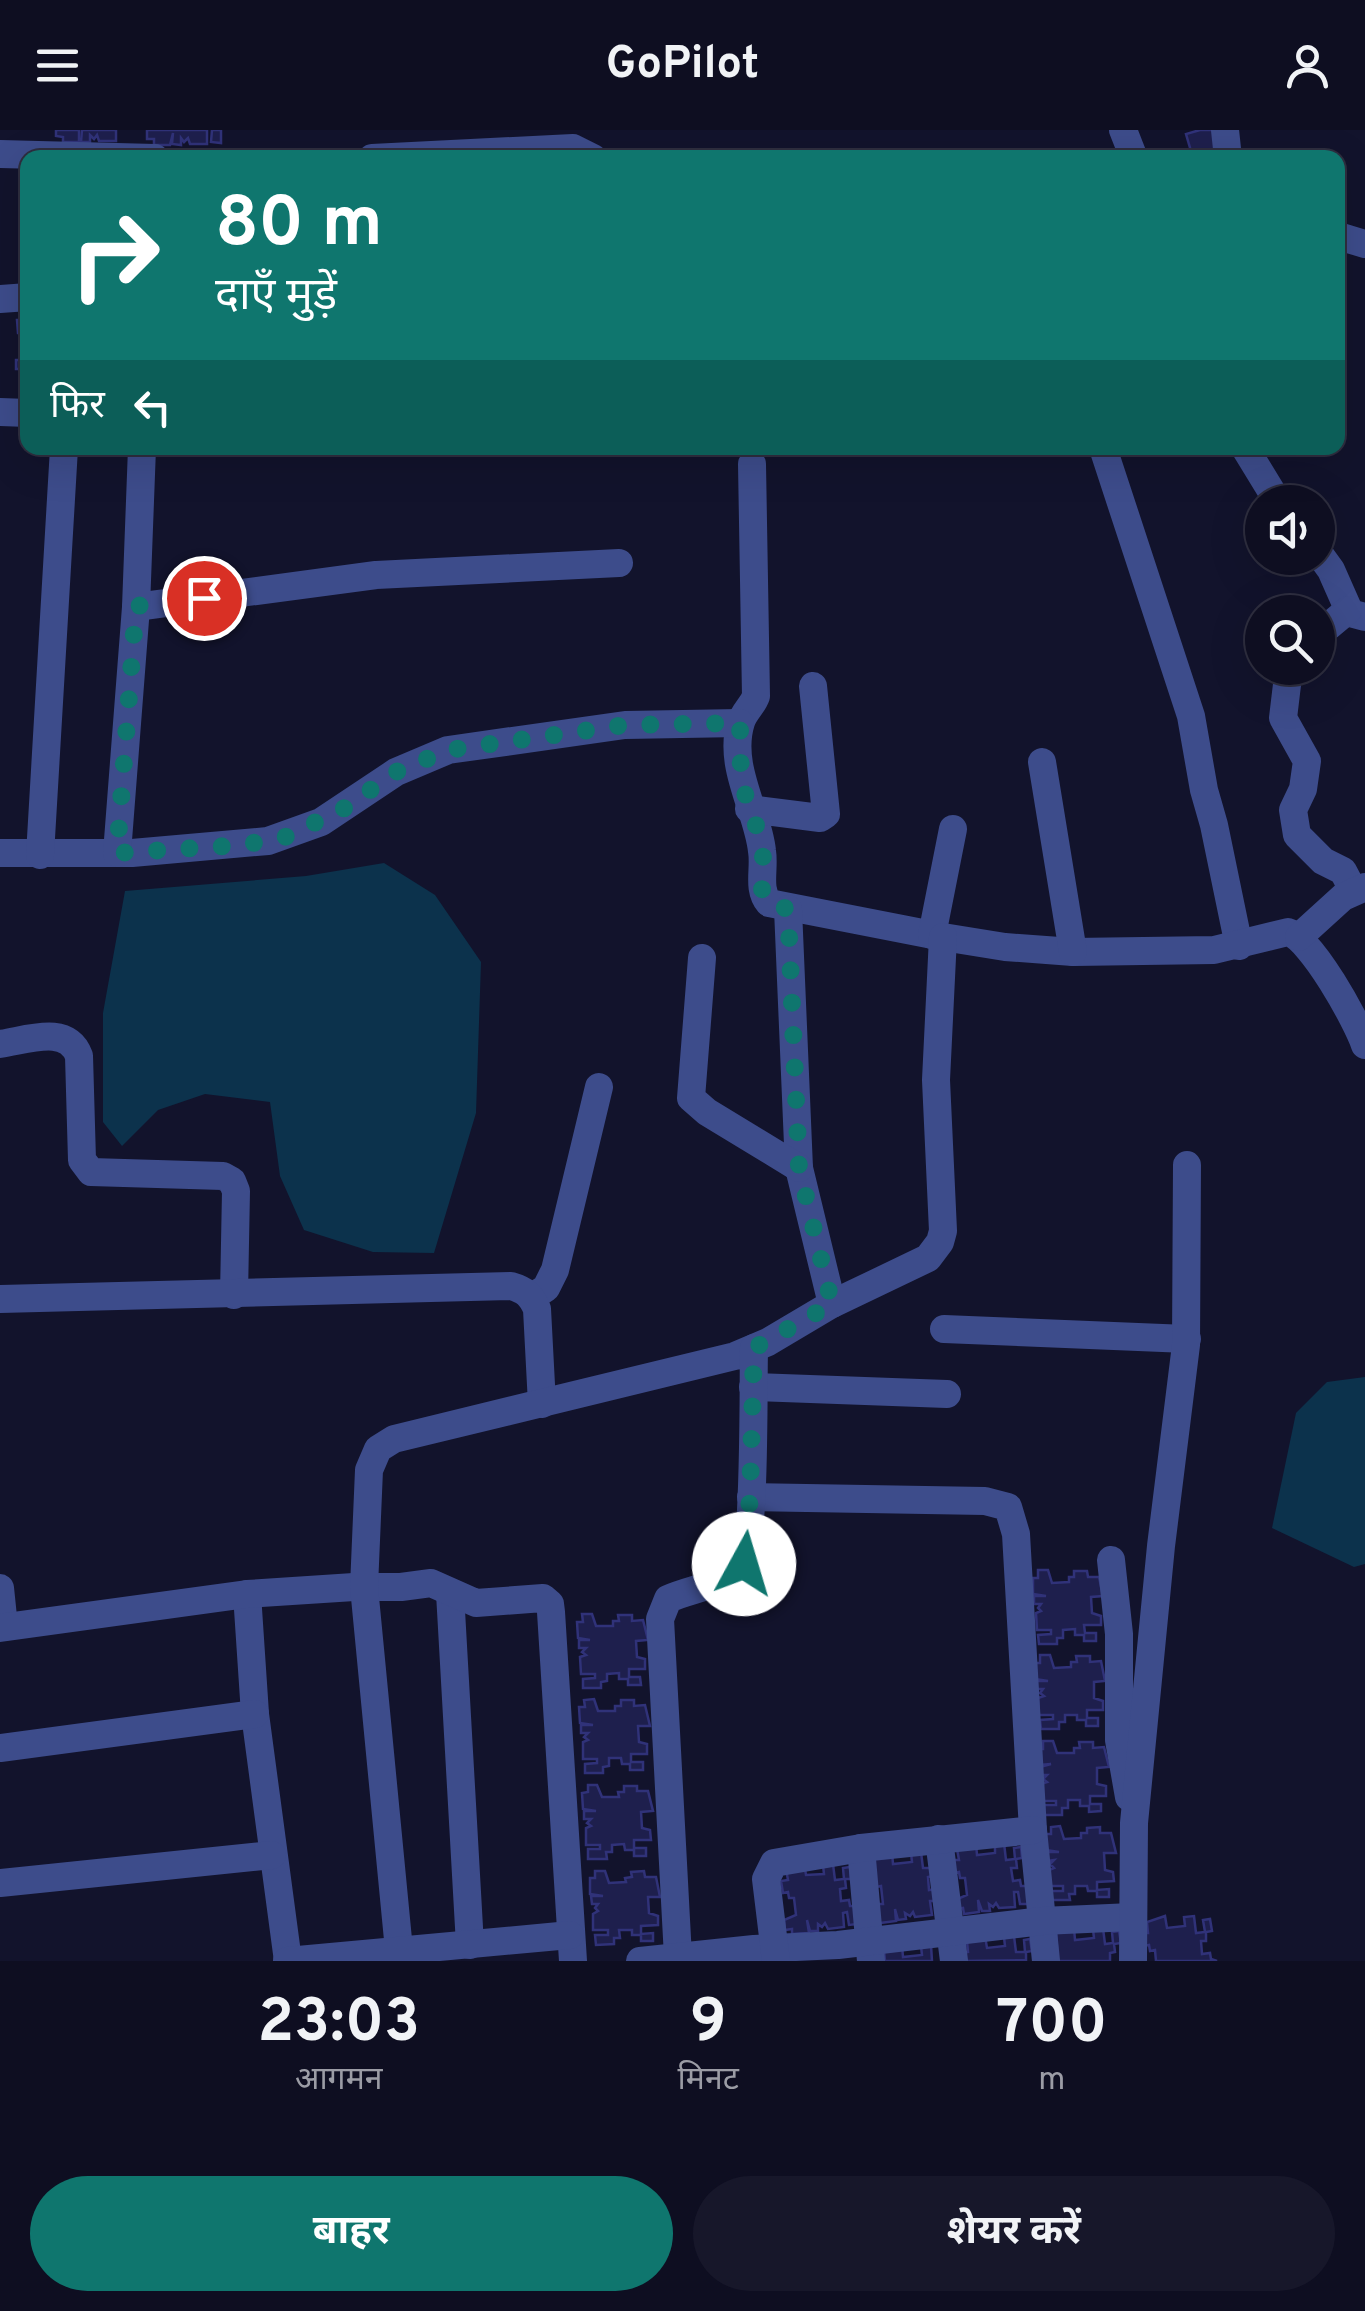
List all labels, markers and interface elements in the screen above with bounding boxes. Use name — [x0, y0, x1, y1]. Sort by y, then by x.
text: GoPilot — [606, 37, 759, 94]
icon: menu — [30, 38, 85, 93]
icon: person — [1280, 38, 1335, 93]
text: 80 m — [215, 182, 383, 271]
icon: right — [50, 190, 180, 320]
text: दाएँ मुड़ें — [215, 269, 337, 326]
icon: left — [125, 380, 180, 435]
text: फिर — [50, 383, 105, 432]
map controls — [1245, 485, 1335, 685]
button: sound — [1245, 485, 1335, 575]
pin — [162, 556, 247, 641]
icon: arrive — [177, 571, 232, 626]
button: search — [1245, 595, 1335, 685]
position arrow — [692, 1512, 796, 1616]
text: 23:03 — [257, 1987, 420, 2063]
text: 9 — [690, 1987, 727, 2063]
text: 700 — [996, 1988, 1108, 2064]
text: आगमन — [295, 2061, 383, 2101]
text: मिनट — [677, 2061, 739, 2101]
text: m — [1038, 2061, 1065, 2101]
button: बाहर — [30, 2176, 673, 2291]
button: शेयर करें — [693, 2176, 1335, 2291]

